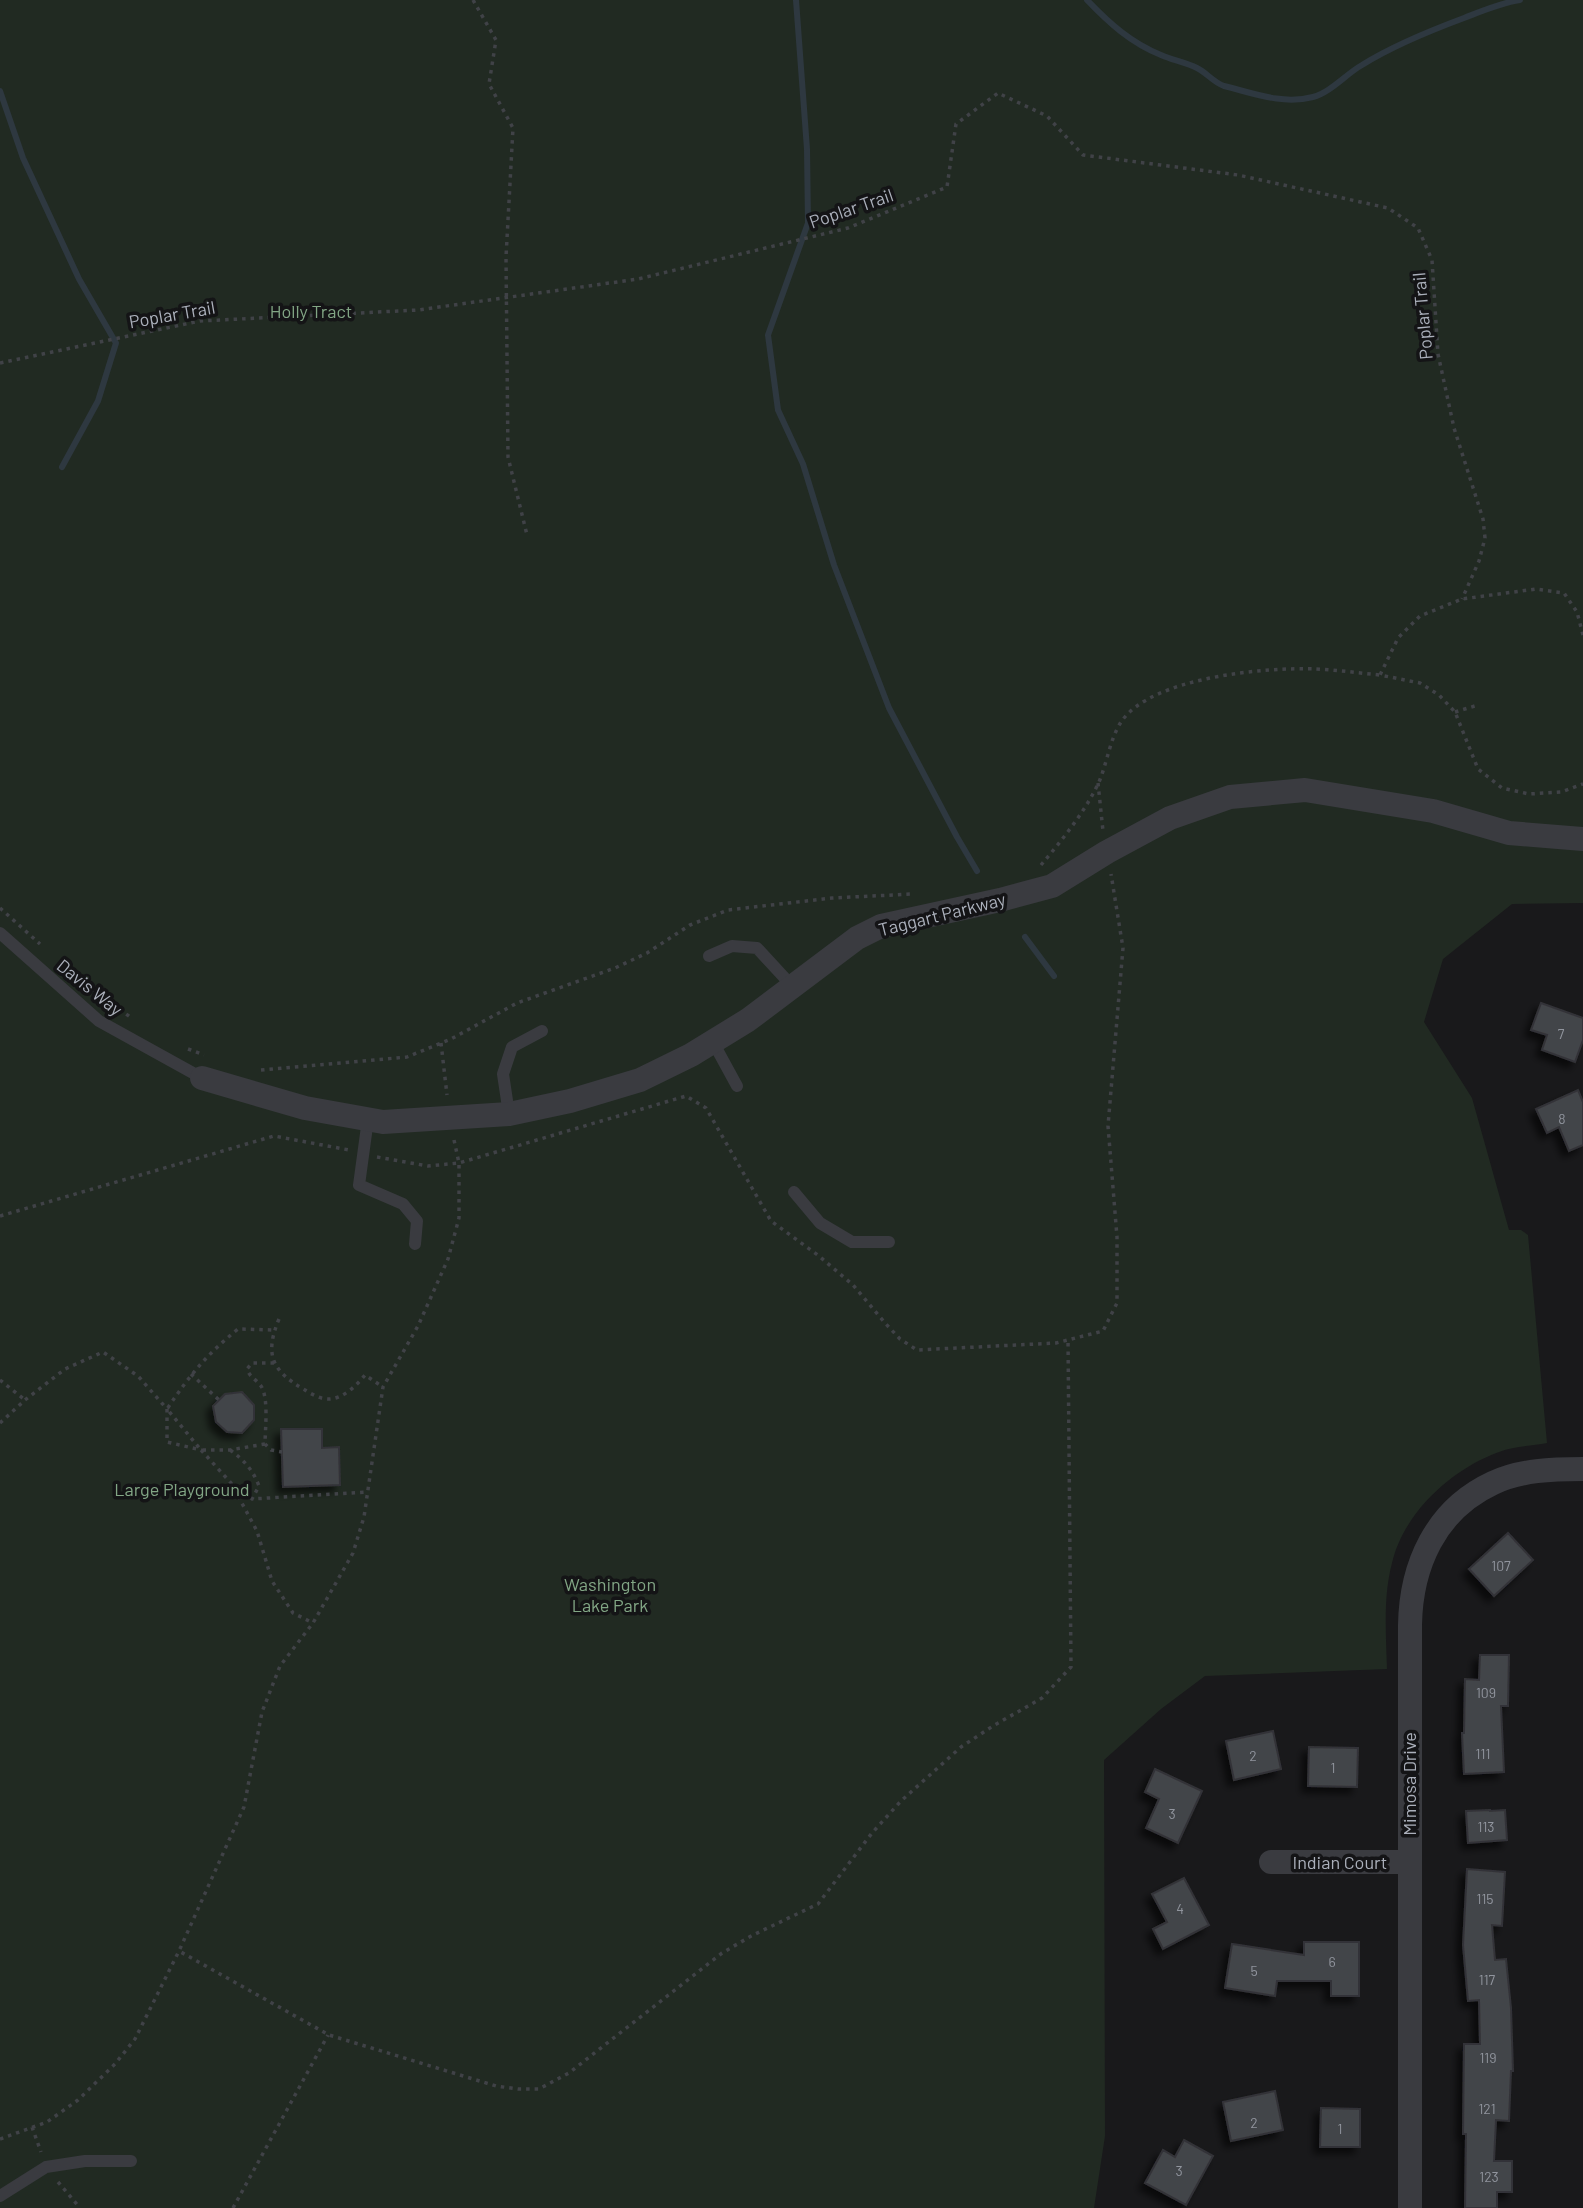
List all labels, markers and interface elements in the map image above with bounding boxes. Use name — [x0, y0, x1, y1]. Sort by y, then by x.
street label: Poplar Trail — [806, 183, 896, 233]
street label: Poplar Trail — [1407, 272, 1437, 360]
street label: Poplar Trail — [127, 296, 217, 332]
park label: Holly Tract — [270, 300, 352, 322]
street label: Taggart Parkway — [876, 888, 1008, 940]
street label: Davis Way — [53, 954, 127, 1020]
house number: 7 — [1558, 1025, 1565, 1042]
house number: 8 — [1558, 1110, 1566, 1127]
park label: Large Playground — [114, 1478, 250, 1500]
house number: 107 — [1491, 1557, 1511, 1574]
park label: Washington Lake Park — [564, 1573, 656, 1616]
house number: 109 — [1476, 1684, 1496, 1701]
street label: Mimosa Drive — [1398, 1732, 1420, 1836]
house number: 111 — [1476, 1745, 1490, 1762]
house number: 2 — [1249, 1747, 1257, 1764]
house number: 1 — [1331, 1759, 1335, 1776]
house number: 3 — [1168, 1805, 1176, 1822]
house number: 113 — [1477, 1818, 1495, 1835]
street label: Indian Court — [1293, 1851, 1387, 1873]
house number: 115 — [1476, 1890, 1494, 1907]
house number: 4 — [1176, 1900, 1184, 1917]
house number: 6 — [1328, 1953, 1336, 1970]
house number: 5 — [1250, 1962, 1258, 1979]
house number: 117 — [1479, 1971, 1496, 1988]
house number: 119 — [1479, 2049, 1497, 2066]
house number: 121 — [1478, 2100, 1496, 2117]
house number: 2 — [1250, 2114, 1258, 2131]
house number: 1 — [1338, 2120, 1342, 2137]
house number: 3 — [1175, 2162, 1183, 2179]
house number: 123 — [1479, 2168, 1499, 2185]

